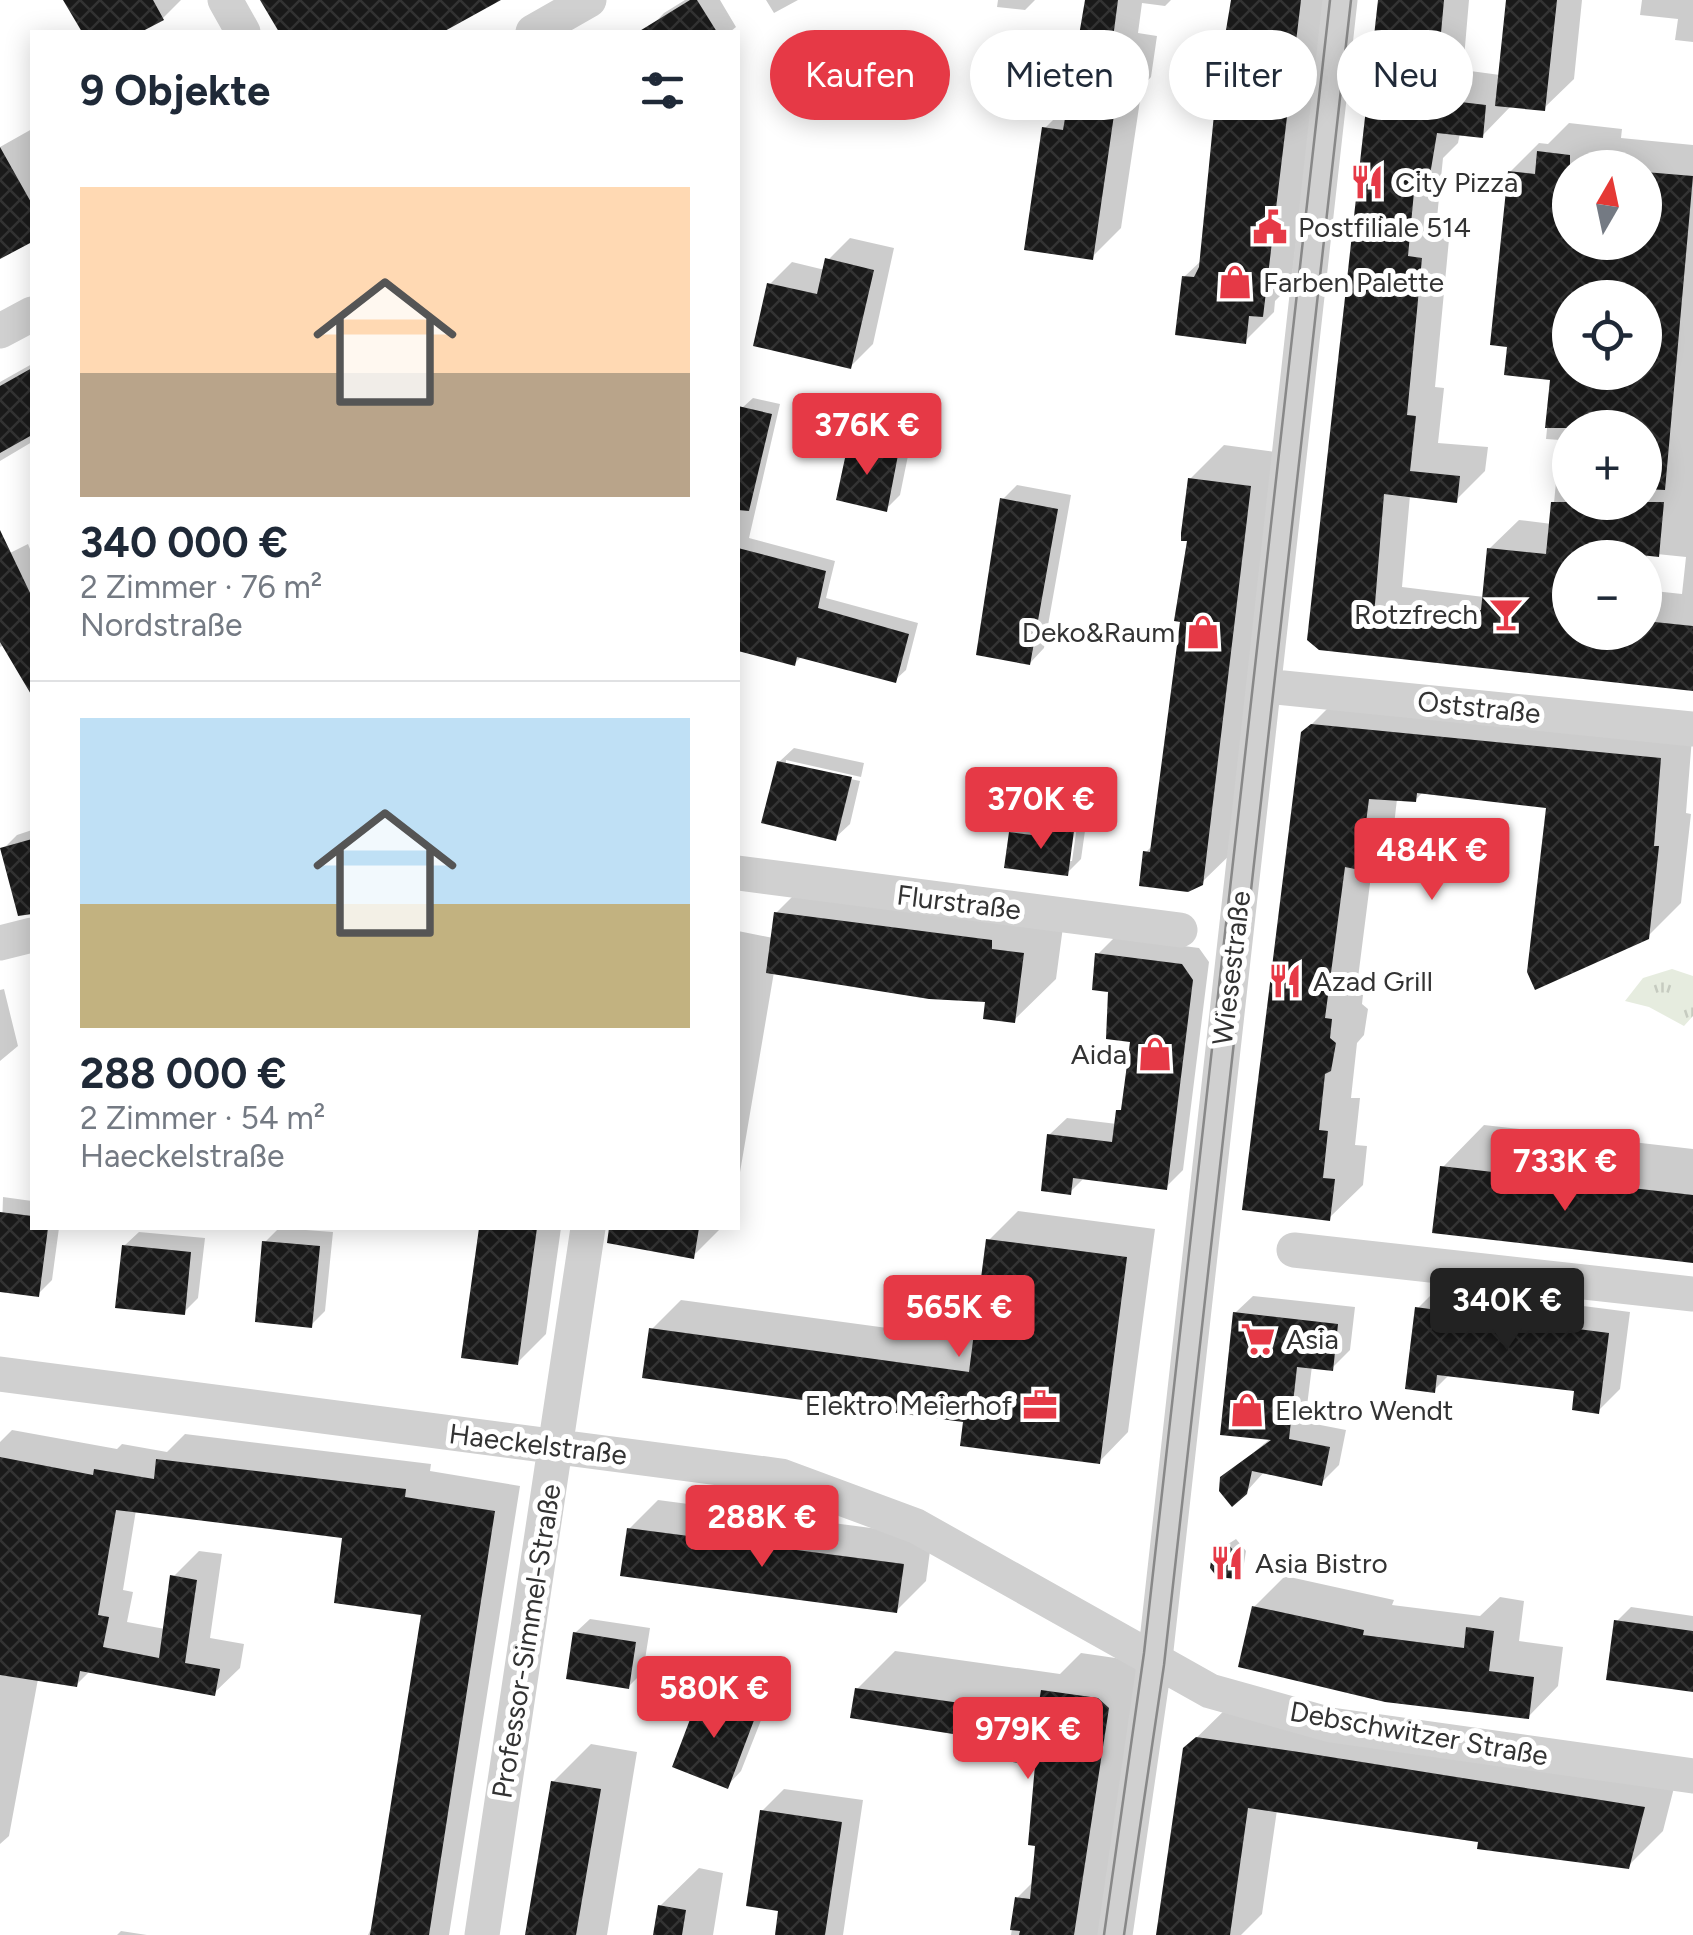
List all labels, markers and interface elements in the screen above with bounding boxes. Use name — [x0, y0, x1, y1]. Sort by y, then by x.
chip: Kaufen — [770, 30, 950, 120]
chip: Mieten — [970, 30, 1149, 120]
chip: Filter — [1169, 30, 1317, 120]
chip: Neu — [1337, 30, 1473, 120]
icon: filters — [635, 63, 690, 118]
text: 9 Objekte — [80, 65, 270, 116]
north arrow — [1552, 150, 1662, 260]
map controls — [1552, 150, 1662, 650]
restaurant icon: City Pizza — [1348, 163, 1386, 201]
place label: City Pizza — [1395, 165, 1518, 199]
public building icon: Postfiliale 514 — [1251, 208, 1289, 246]
place label: Postfiliale 514 — [1298, 210, 1471, 244]
icon: home — [295, 252, 475, 432]
shop icon: Farben Palette — [1216, 263, 1254, 301]
place label: Farben Palette — [1263, 265, 1444, 299]
button: locate — [1552, 280, 1662, 390]
pin: 376K € — [786, 393, 948, 478]
text: 376K € — [814, 406, 920, 444]
button: + — [1552, 410, 1662, 520]
text: 340 000 € — [80, 517, 288, 568]
button: − — [1552, 540, 1662, 650]
text: 2 Zimmer · 76 m² — [80, 568, 322, 606]
bar icon: Rotzfrech — [1487, 595, 1525, 633]
place label: Rotzfrech — [1354, 597, 1478, 631]
text: Nordstraße — [80, 606, 243, 644]
shop icon: Deko&Raum — [1184, 613, 1222, 651]
place label: Deko&Raum — [1022, 615, 1175, 649]
street label: Oststraße — [1416, 684, 1542, 730]
pin: 370K € — [960, 767, 1122, 852]
text: 370K € — [987, 780, 1095, 818]
icon: home — [295, 783, 475, 963]
pin: 484K € — [1351, 818, 1513, 903]
text: 484K € — [1376, 831, 1488, 869]
street label: Flurstraße — [895, 878, 1023, 926]
street label: Wiesestraße — [1205, 889, 1257, 1047]
restaurant icon: Azad Grill — [1266, 962, 1304, 1000]
place label: Azad Grill — [1313, 964, 1433, 998]
shop icon: Aida — [1136, 1035, 1174, 1073]
place label: Aida — [1071, 1037, 1127, 1071]
text: 288 000 € — [80, 1048, 287, 1099]
text: 2 Zimmer · 54 m² — [80, 1099, 325, 1137]
pin: 733K € — [1484, 1129, 1646, 1214]
text: Haeckelstraße — [80, 1137, 285, 1175]
text: 733K € — [1513, 1142, 1617, 1180]
pin: 340K € — [1426, 1268, 1588, 1353]
pin: 565K € — [878, 1275, 1040, 1360]
text: 340K € — [1452, 1281, 1562, 1319]
text: 565K € — [906, 1288, 1012, 1326]
supermarket icon: Asia — [1239, 1320, 1277, 1358]
place label: Asia — [1286, 1322, 1339, 1356]
office icon: Elektro Meierhof — [1021, 1386, 1059, 1424]
place label: Elektro Meierhof — [805, 1388, 1013, 1422]
shop icon: Elektro Wendt — [1228, 1391, 1266, 1429]
place label: Elektro Wendt — [1275, 1393, 1453, 1427]
street label: Haeckelstraße — [447, 1416, 629, 1472]
street label: Professor-Simmel-Straße — [484, 1481, 568, 1801]
pin: 288K € — [681, 1485, 843, 1570]
text: 288K € — [708, 1498, 816, 1536]
restaurant icon: Asia Bistro — [1208, 1544, 1246, 1582]
place label: Asia Bistro — [1255, 1546, 1388, 1580]
pin: 580K € — [633, 1656, 795, 1741]
text: 580K € — [659, 1669, 769, 1707]
street label: Debschwitzer Straße — [1287, 1694, 1551, 1772]
pin: 979K € — [947, 1697, 1109, 1782]
text: 979K € — [975, 1710, 1081, 1748]

